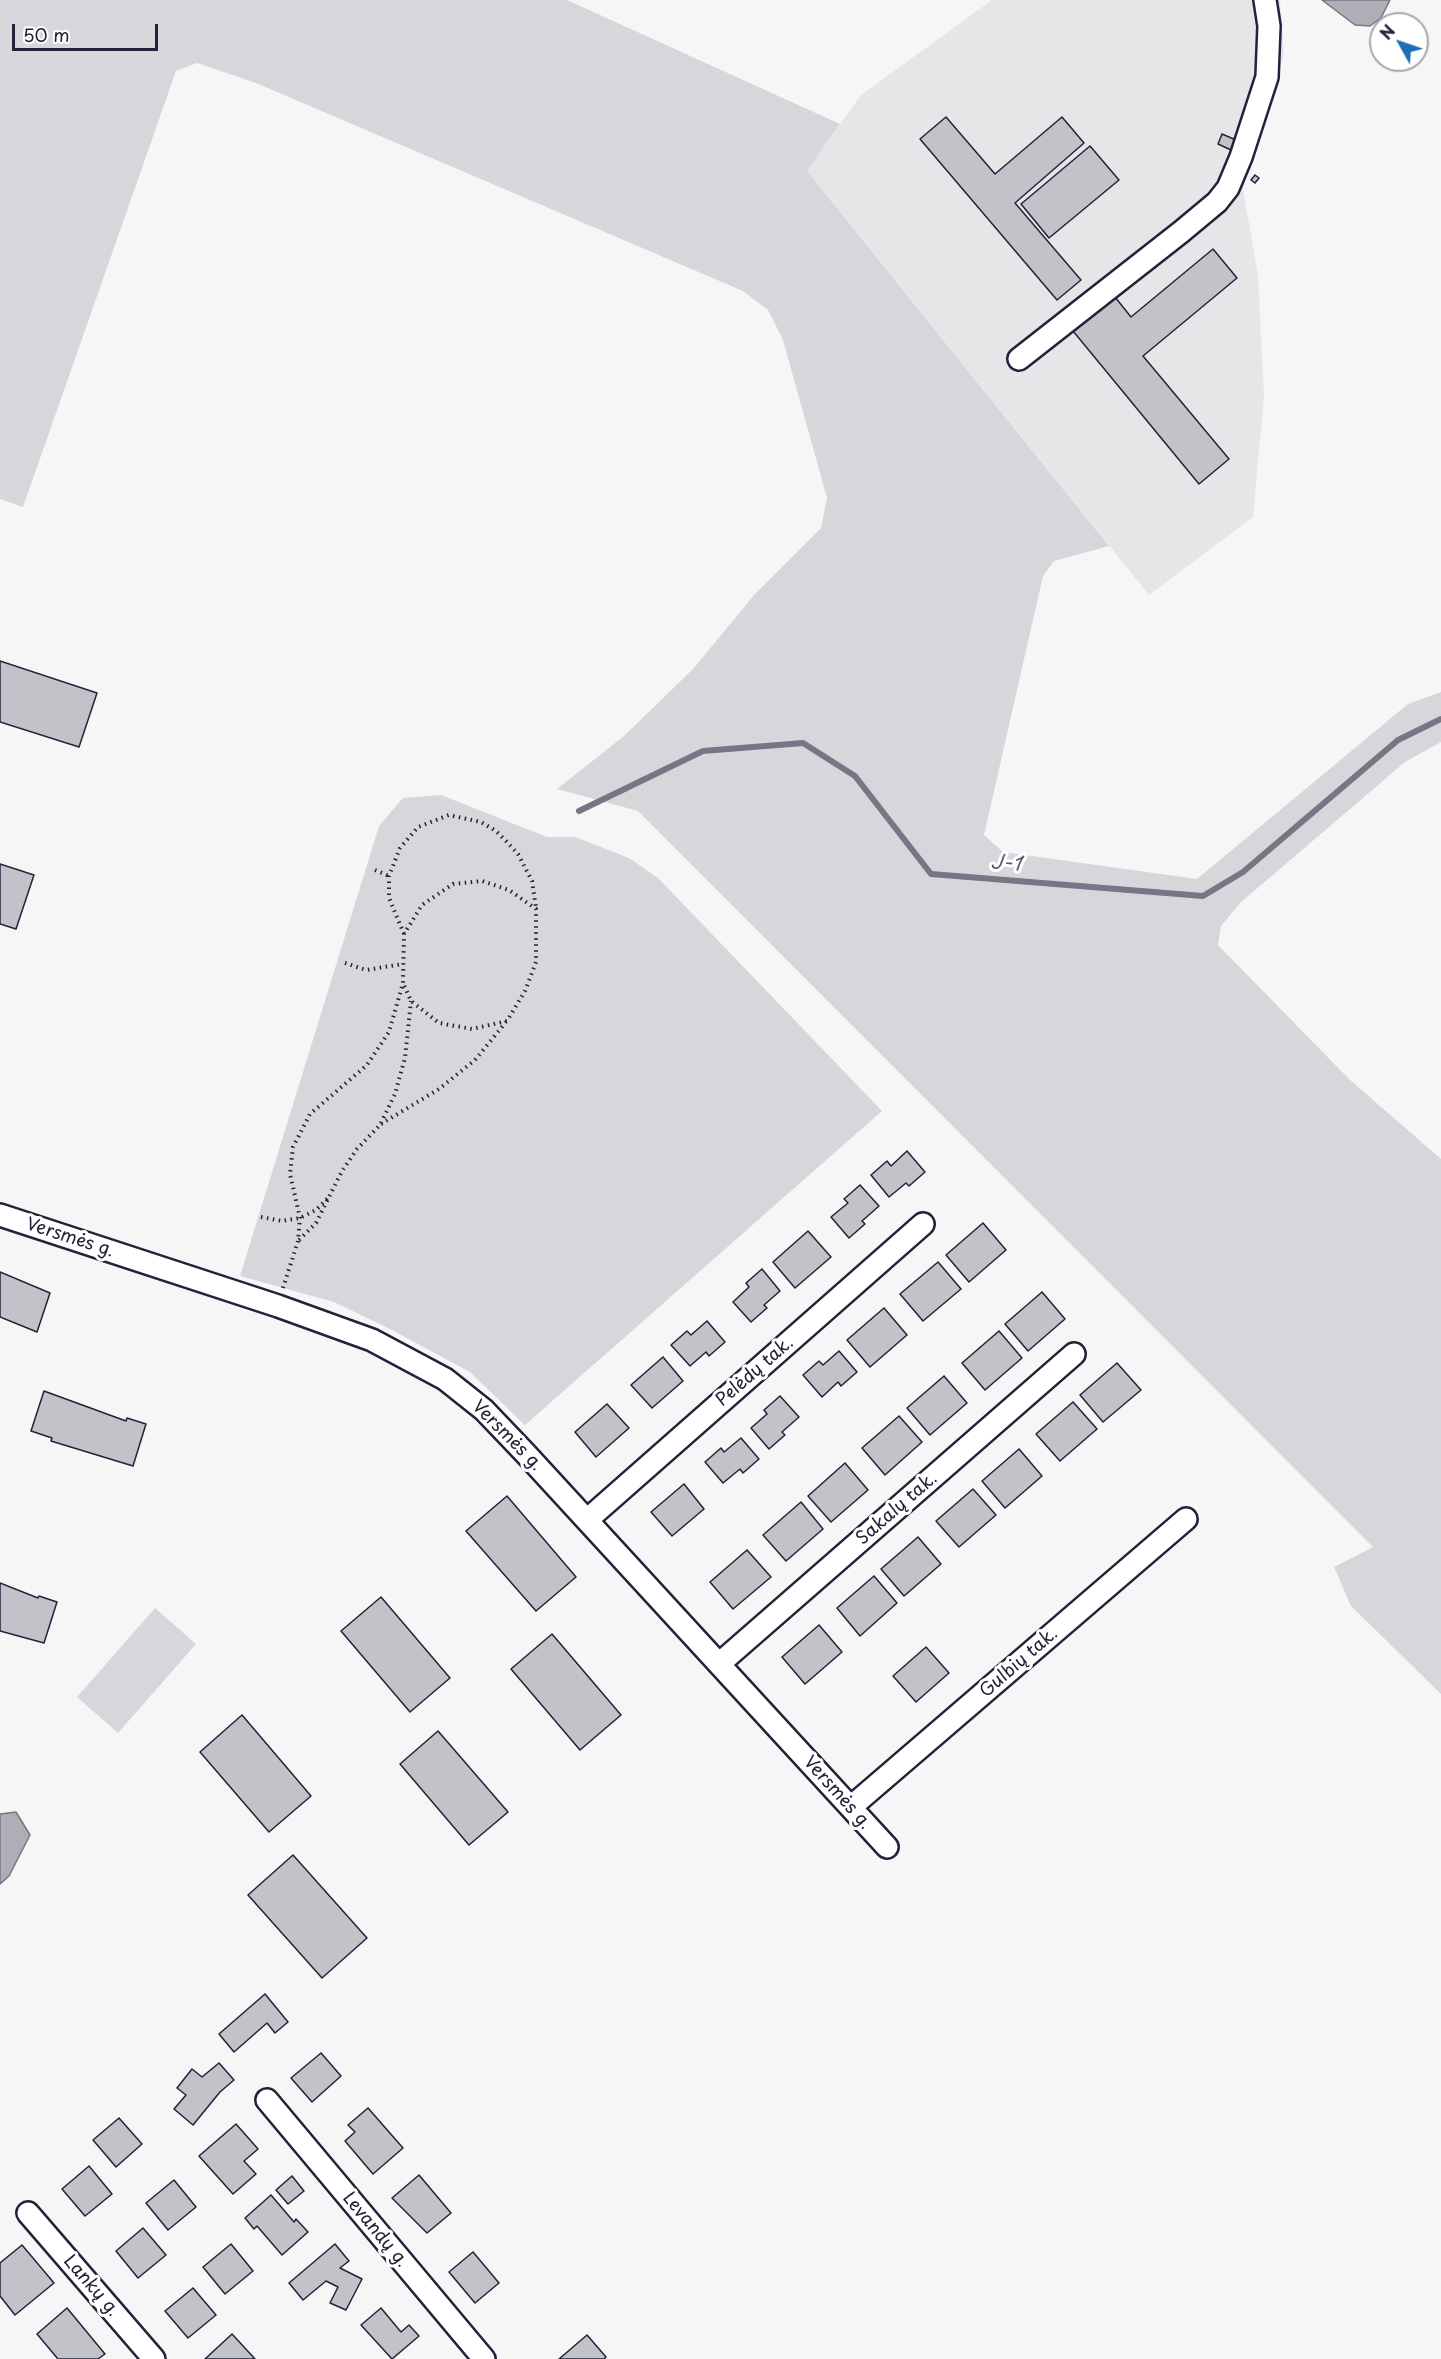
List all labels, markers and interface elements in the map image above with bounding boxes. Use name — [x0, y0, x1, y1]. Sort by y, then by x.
scale bar — [15, 12, 160, 50]
north arrow — [1369, 12, 1429, 72]
text: N — [1373, 19, 1400, 44]
text: 50 m — [23, 21, 70, 48]
water label: J-1 — [990, 851, 1022, 877]
street label: Versmės g. — [23, 1214, 117, 1262]
street label: Pelėdų tak. — [712, 1333, 798, 1411]
street label: Versmės g. — [467, 1396, 547, 1476]
street label: Sakalų tak. — [852, 1468, 942, 1550]
street label: Gulbių tak. — [976, 1623, 1062, 1703]
street label: Versmės g. — [798, 1752, 876, 1834]
street label: Levandų g. — [337, 2188, 413, 2272]
street label: Lankų g. — [58, 2251, 124, 2321]

